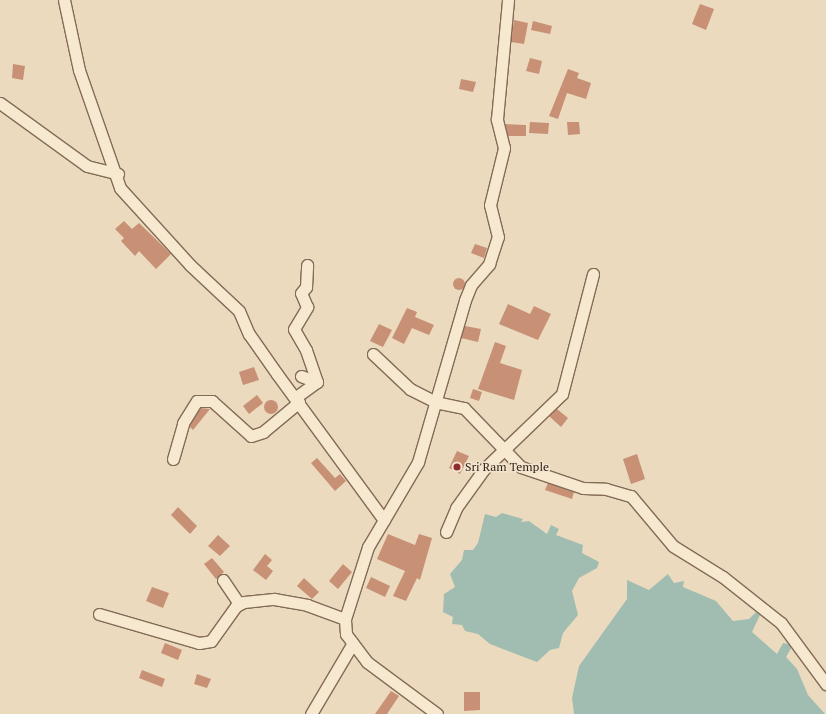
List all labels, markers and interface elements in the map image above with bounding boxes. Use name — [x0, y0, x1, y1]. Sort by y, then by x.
place label: Sri Ram Temple — [465, 460, 549, 474]
marker: Sri Ram Temple — [452, 462, 462, 472]

